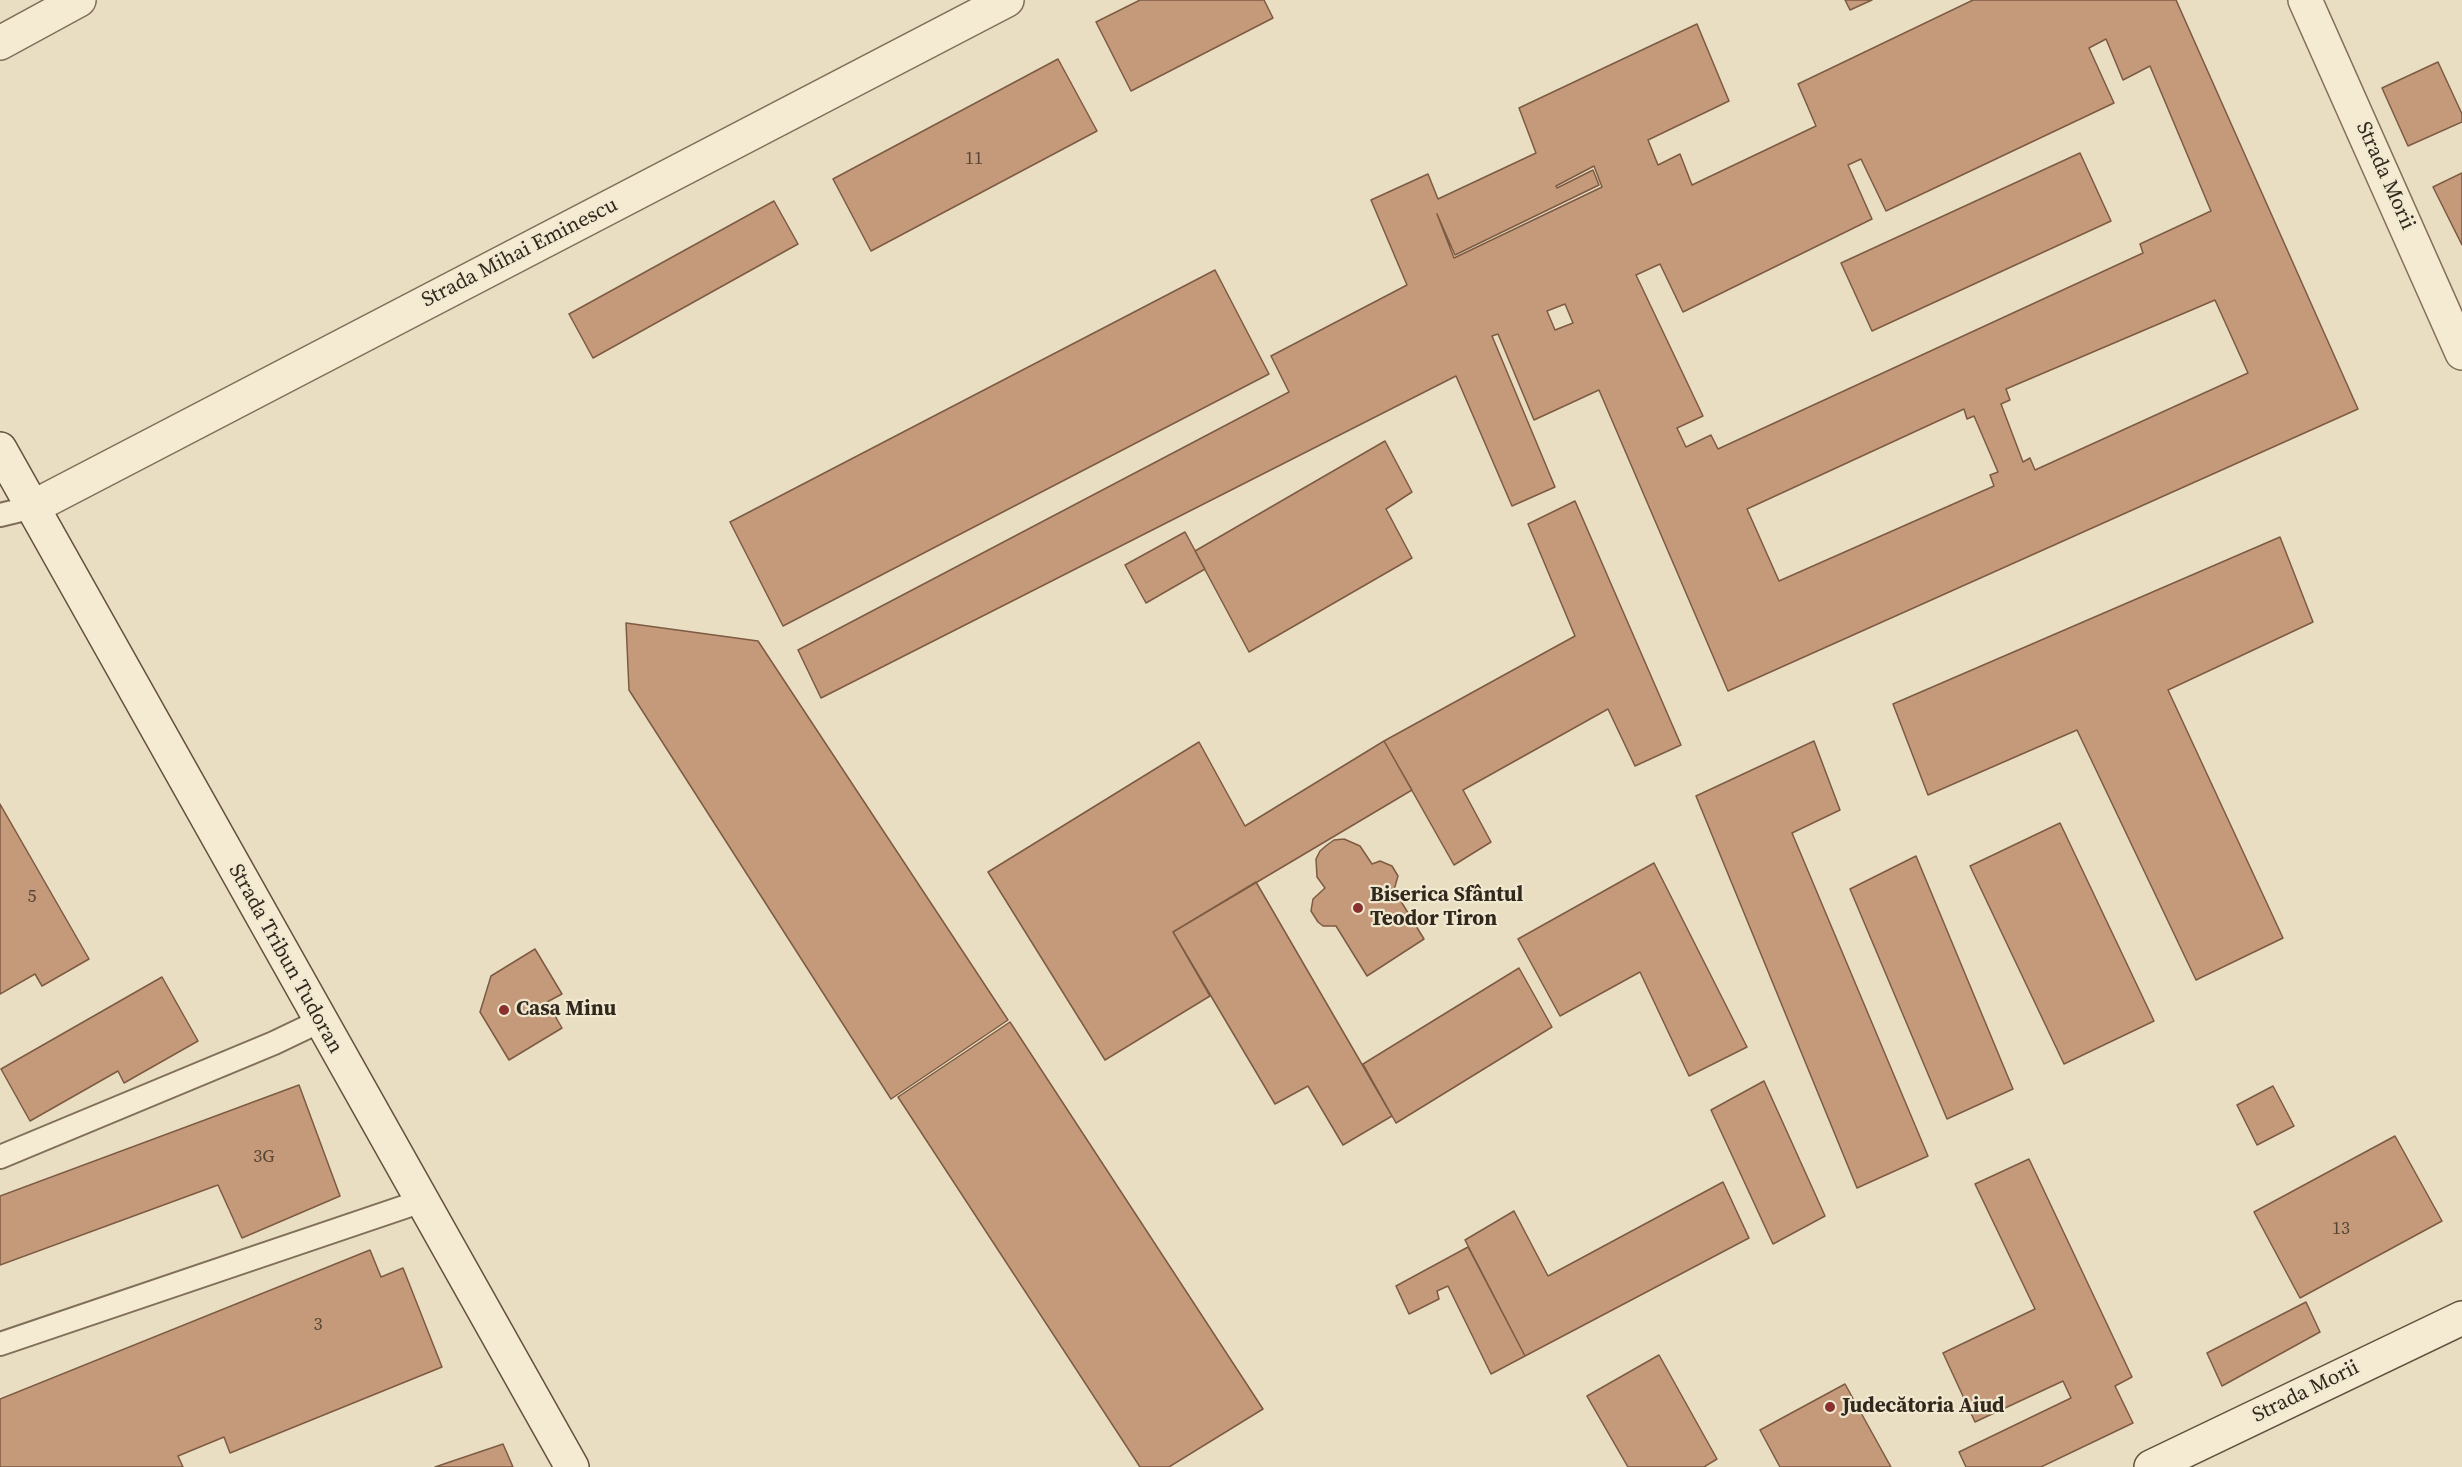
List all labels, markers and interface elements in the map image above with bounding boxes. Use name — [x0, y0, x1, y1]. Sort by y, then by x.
street label: Strada Morii — [2350, 118, 2420, 234]
house number: 11 — [965, 148, 983, 170]
street label: Strada Mihai Eminescu — [418, 193, 622, 313]
street label: Strada Tribun Tudoran — [222, 860, 348, 1058]
place label: Biserica Sfântul Teodor Tiron — [1370, 883, 1523, 933]
house number: 5 — [28, 886, 36, 908]
marker: Biserica Sfântul Teodor Tiron — [1351, 901, 1365, 915]
place label: Casa Minu — [516, 997, 616, 1023]
marker: Casa Minu — [497, 1003, 511, 1017]
house number: 3G — [253, 1146, 275, 1168]
house number: 13 — [2332, 1218, 2350, 1240]
house number: 3 — [314, 1314, 322, 1336]
street label: Strada Morii — [2249, 1355, 2363, 1429]
place label: Judecătoria Aiud — [1842, 1394, 2005, 1420]
marker: Judecătoria Aiud — [1823, 1400, 1837, 1414]

